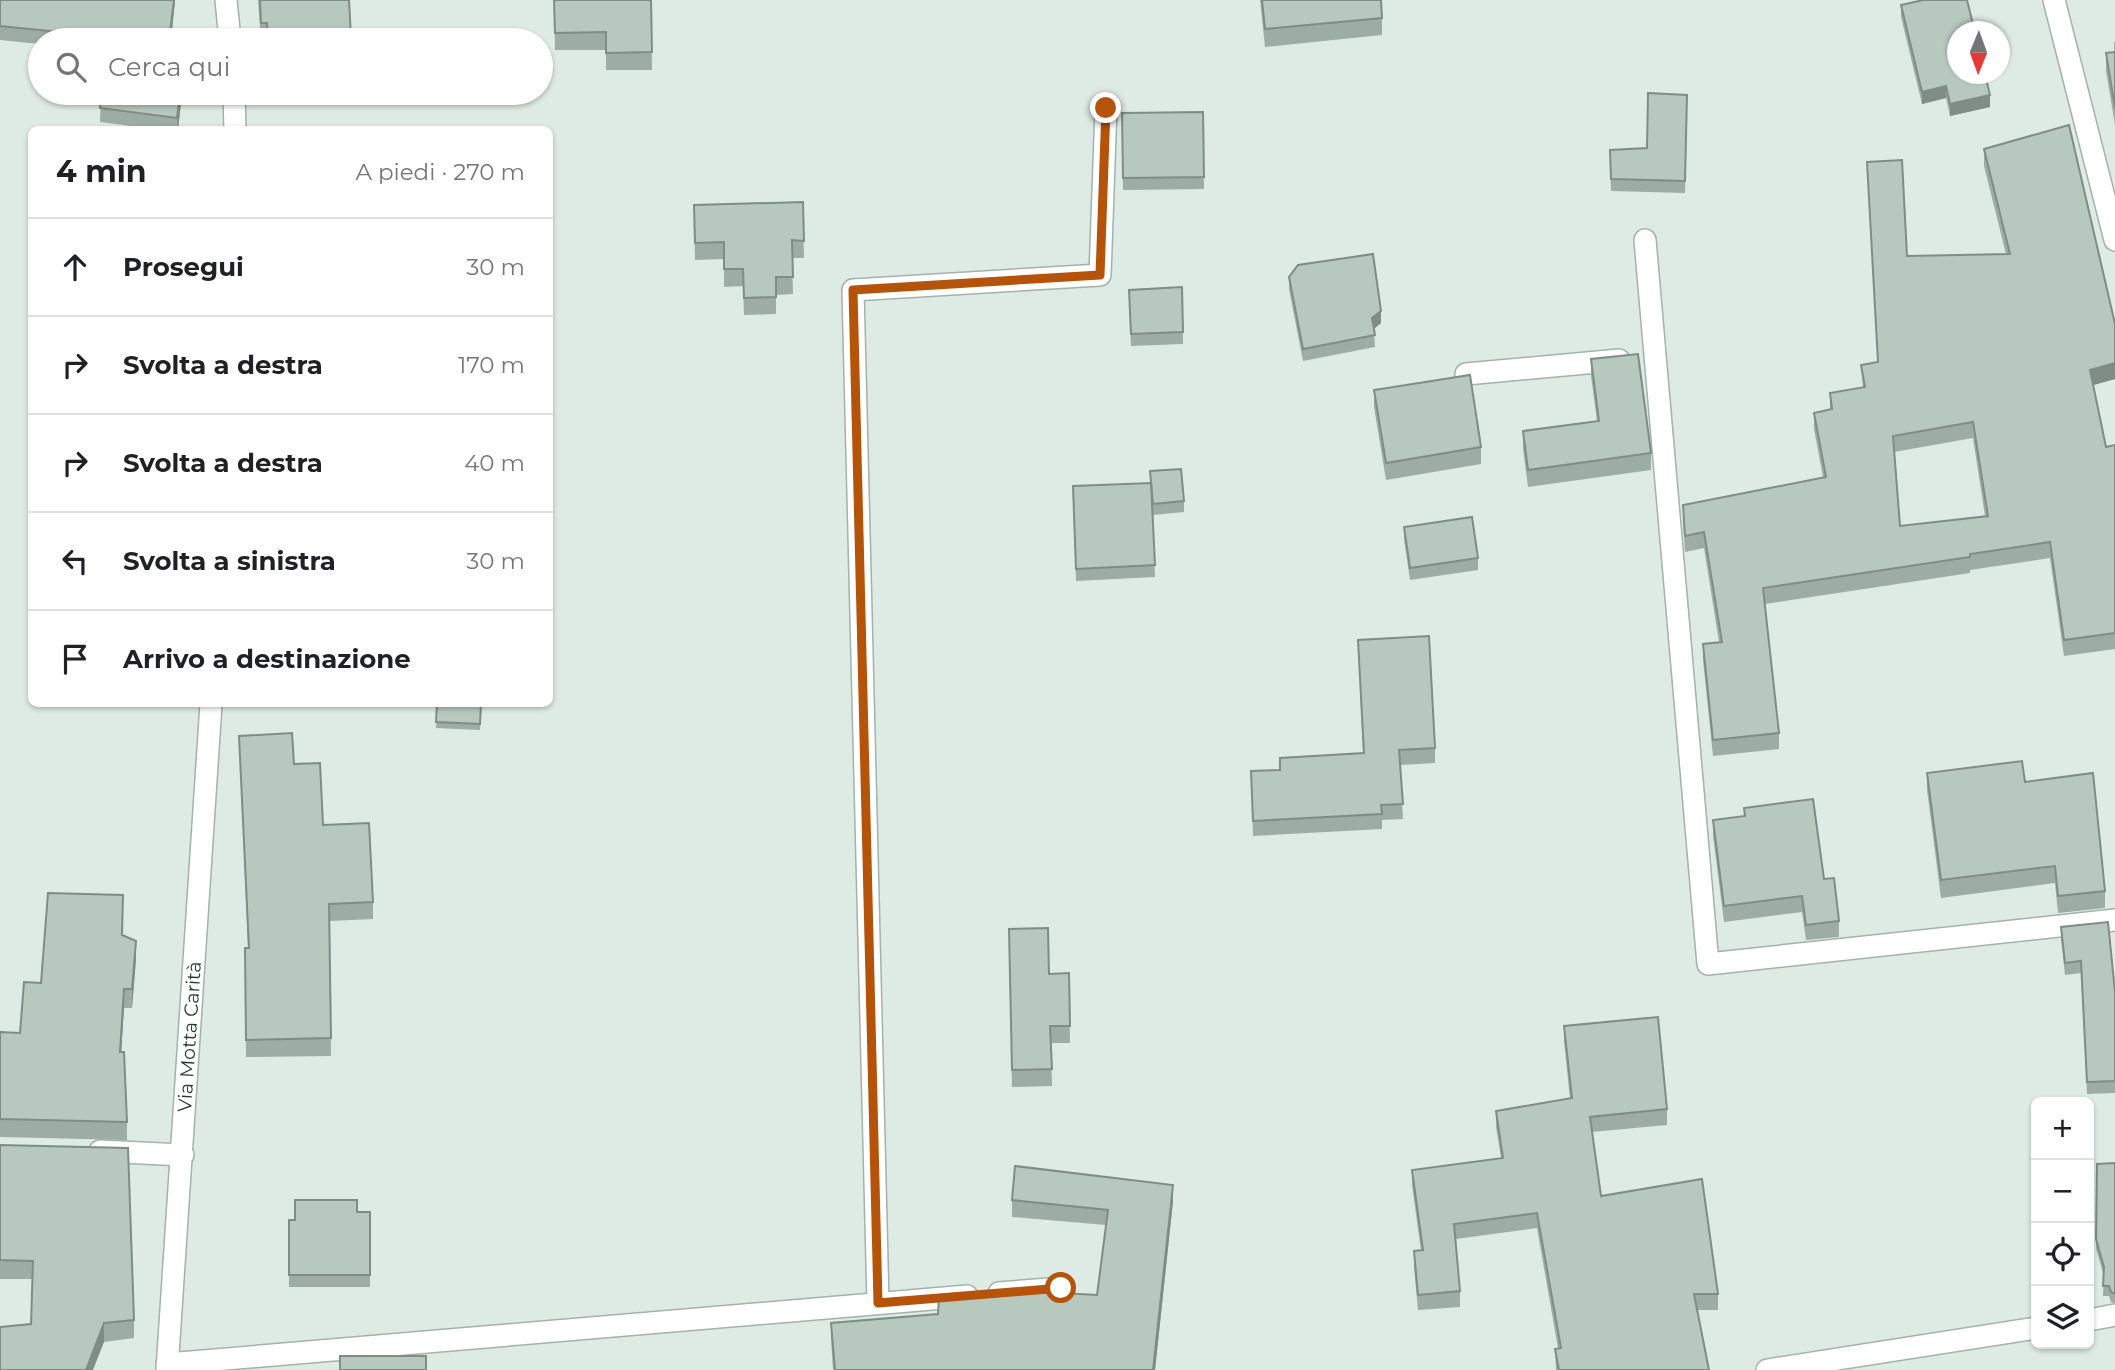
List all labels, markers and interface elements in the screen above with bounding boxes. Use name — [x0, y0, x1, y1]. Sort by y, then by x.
north arrow — [1947, 21, 2010, 84]
search box — [28, 28, 553, 105]
icon: search — [52, 48, 90, 86]
text: Cerca qui — [108, 51, 231, 83]
route end — [1090, 92, 1121, 123]
text: 4 min — [56, 153, 146, 190]
text: A piedi · 270 m — [355, 158, 525, 186]
icon: ahead — [56, 248, 94, 286]
text: Prosegui — [123, 251, 244, 283]
text: 30 m — [466, 253, 525, 281]
icon: right — [56, 346, 94, 384]
text: Svolta a destra — [123, 349, 323, 381]
text: 170 m — [458, 351, 525, 379]
icon: right — [56, 444, 94, 482]
text: Svolta a destra — [123, 447, 323, 479]
text: 40 m — [464, 449, 525, 477]
icon: left — [56, 542, 94, 580]
text: Svolta a sinistra — [123, 545, 336, 577]
text: 30 m — [466, 547, 525, 575]
icon: arrive — [56, 640, 94, 678]
text: Arrivo a destinazione — [123, 643, 411, 675]
street label: Via Motta Carità — [173, 961, 206, 1113]
map controls — [2031, 1097, 2094, 1349]
button: + — [2031, 1097, 2094, 1160]
button: − — [2031, 1160, 2094, 1223]
button: locate — [2031, 1223, 2094, 1286]
route start — [1045, 1272, 1076, 1303]
button: layers — [2031, 1286, 2094, 1349]

